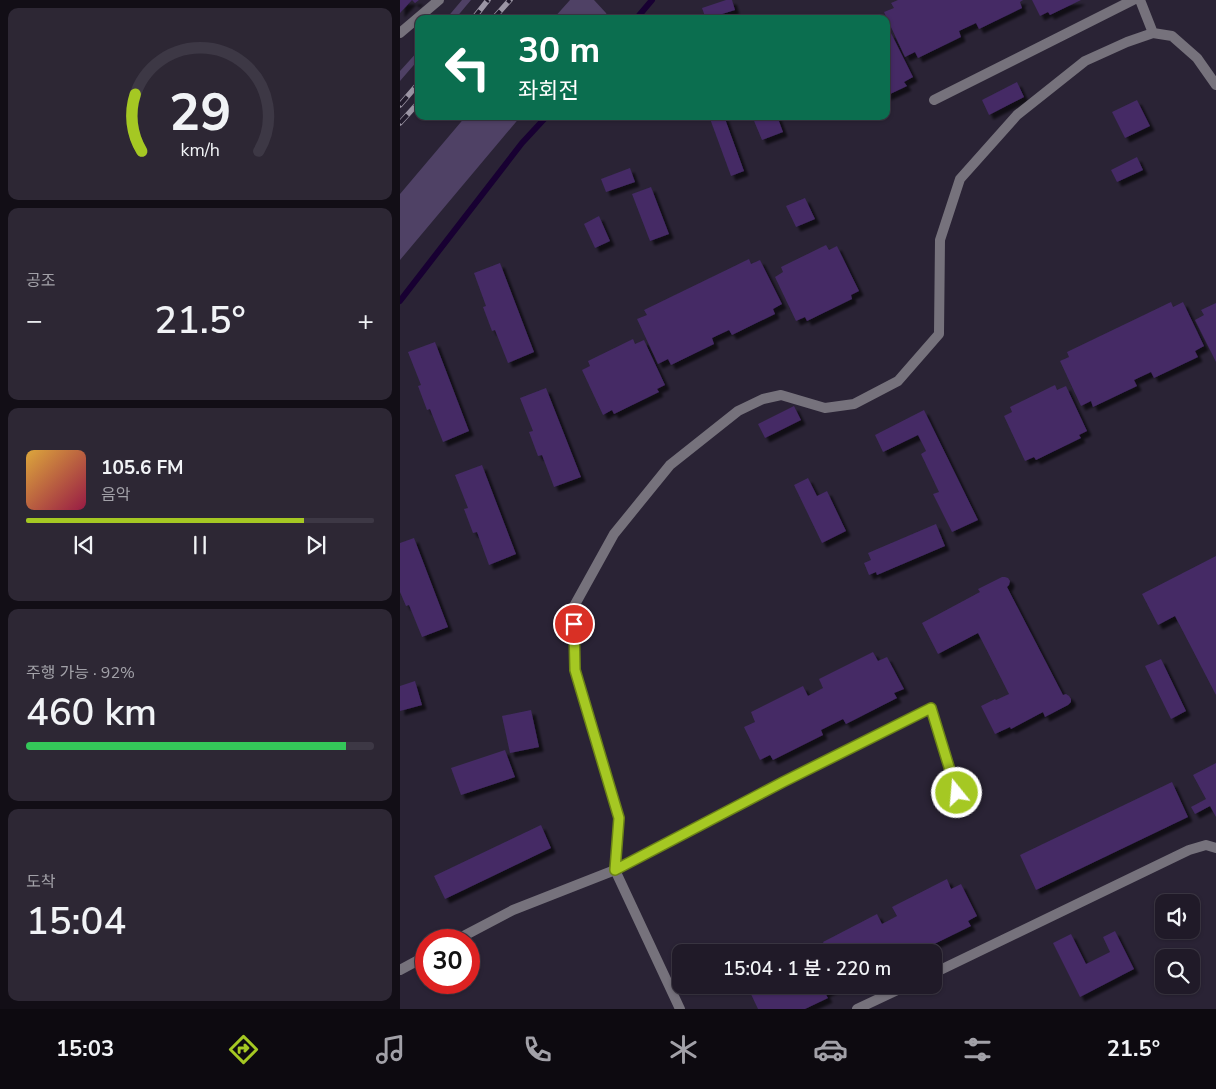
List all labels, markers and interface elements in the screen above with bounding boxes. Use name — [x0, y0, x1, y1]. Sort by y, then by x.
text: 30 m — [518, 27, 600, 74]
icon: left — [435, 35, 500, 100]
text: 좌회전 — [518, 76, 579, 106]
text: 29 — [169, 77, 231, 148]
text: km/h — [180, 138, 220, 162]
text: 공조 — [26, 270, 55, 292]
text: 21.5° — [154, 295, 246, 346]
text: − — [26, 302, 43, 340]
text: + — [357, 302, 374, 340]
text: 105.6 FM — [101, 455, 184, 481]
text: 음악 — [101, 484, 130, 506]
icon: previous — [70, 531, 98, 559]
icon: pause — [186, 531, 214, 559]
icon: next — [302, 531, 330, 559]
pin — [553, 603, 595, 645]
icon: arrive — [560, 610, 588, 638]
text: 주행 가능 · 92% — [26, 662, 135, 684]
text: 460 km — [26, 687, 157, 738]
position arrow — [930, 766, 982, 818]
text: 도착 — [26, 871, 55, 893]
map controls — [1155, 894, 1200, 994]
button: sound — [1155, 894, 1200, 939]
text: 15:04 — [26, 896, 126, 947]
speed limit sign: 30 — [415, 929, 480, 994]
button: search — [1155, 949, 1200, 994]
text: 15:04 · 1 분 · 220 m — [723, 956, 891, 982]
icon: directions — [226, 1032, 261, 1067]
icon: music — [373, 1032, 408, 1067]
icon: phone — [520, 1032, 555, 1067]
icon: climate — [666, 1032, 701, 1067]
icon: car — [813, 1032, 848, 1067]
icon: filters — [960, 1032, 995, 1067]
text: 15:03 — [56, 1034, 114, 1064]
text: 21.5° — [1107, 1034, 1160, 1064]

